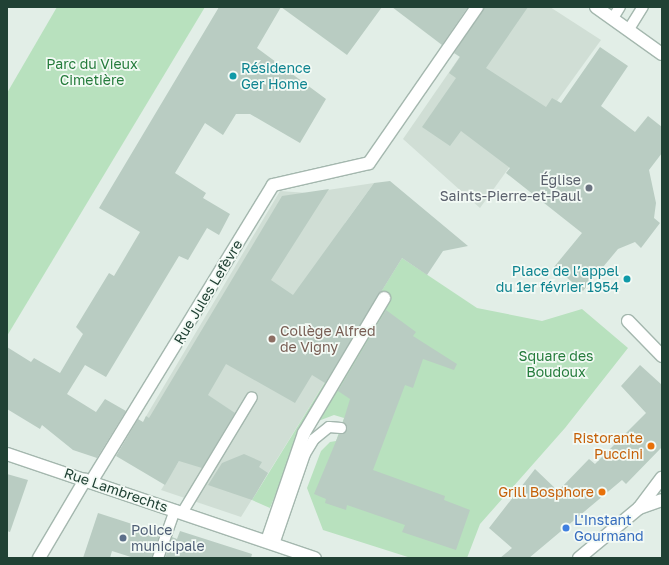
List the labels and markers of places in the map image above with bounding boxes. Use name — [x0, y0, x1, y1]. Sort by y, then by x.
place label: Résidence Ger Home — [241, 60, 311, 92]
marker: Résidence Ger Home — [228, 71, 238, 81]
place label: Église Saints-Pierre-et-Paul — [440, 172, 581, 204]
marker: Église Saints-Pierre-et-Paul — [584, 183, 594, 193]
place label: Place de l’appel du 1er février 1954 — [496, 263, 619, 296]
marker: Place de l’appel du 1er février 1954 — [622, 274, 632, 284]
place label: Collège Alfred de Vigny — [280, 323, 376, 356]
marker: Collège Alfred de Vigny — [267, 334, 277, 344]
place label: Ristorante Puccini — [573, 430, 643, 462]
marker: Ristorante Puccini — [646, 441, 656, 451]
place label: Grill Bosphore — [498, 484, 594, 500]
marker: Grill Bosphore — [597, 487, 607, 497]
place label: L'Instant Gourmand — [574, 512, 644, 544]
place label: Police municipale — [131, 522, 205, 554]
marker: L'Instant Gourmand — [561, 523, 571, 533]
marker: Police municipale — [118, 533, 128, 543]

